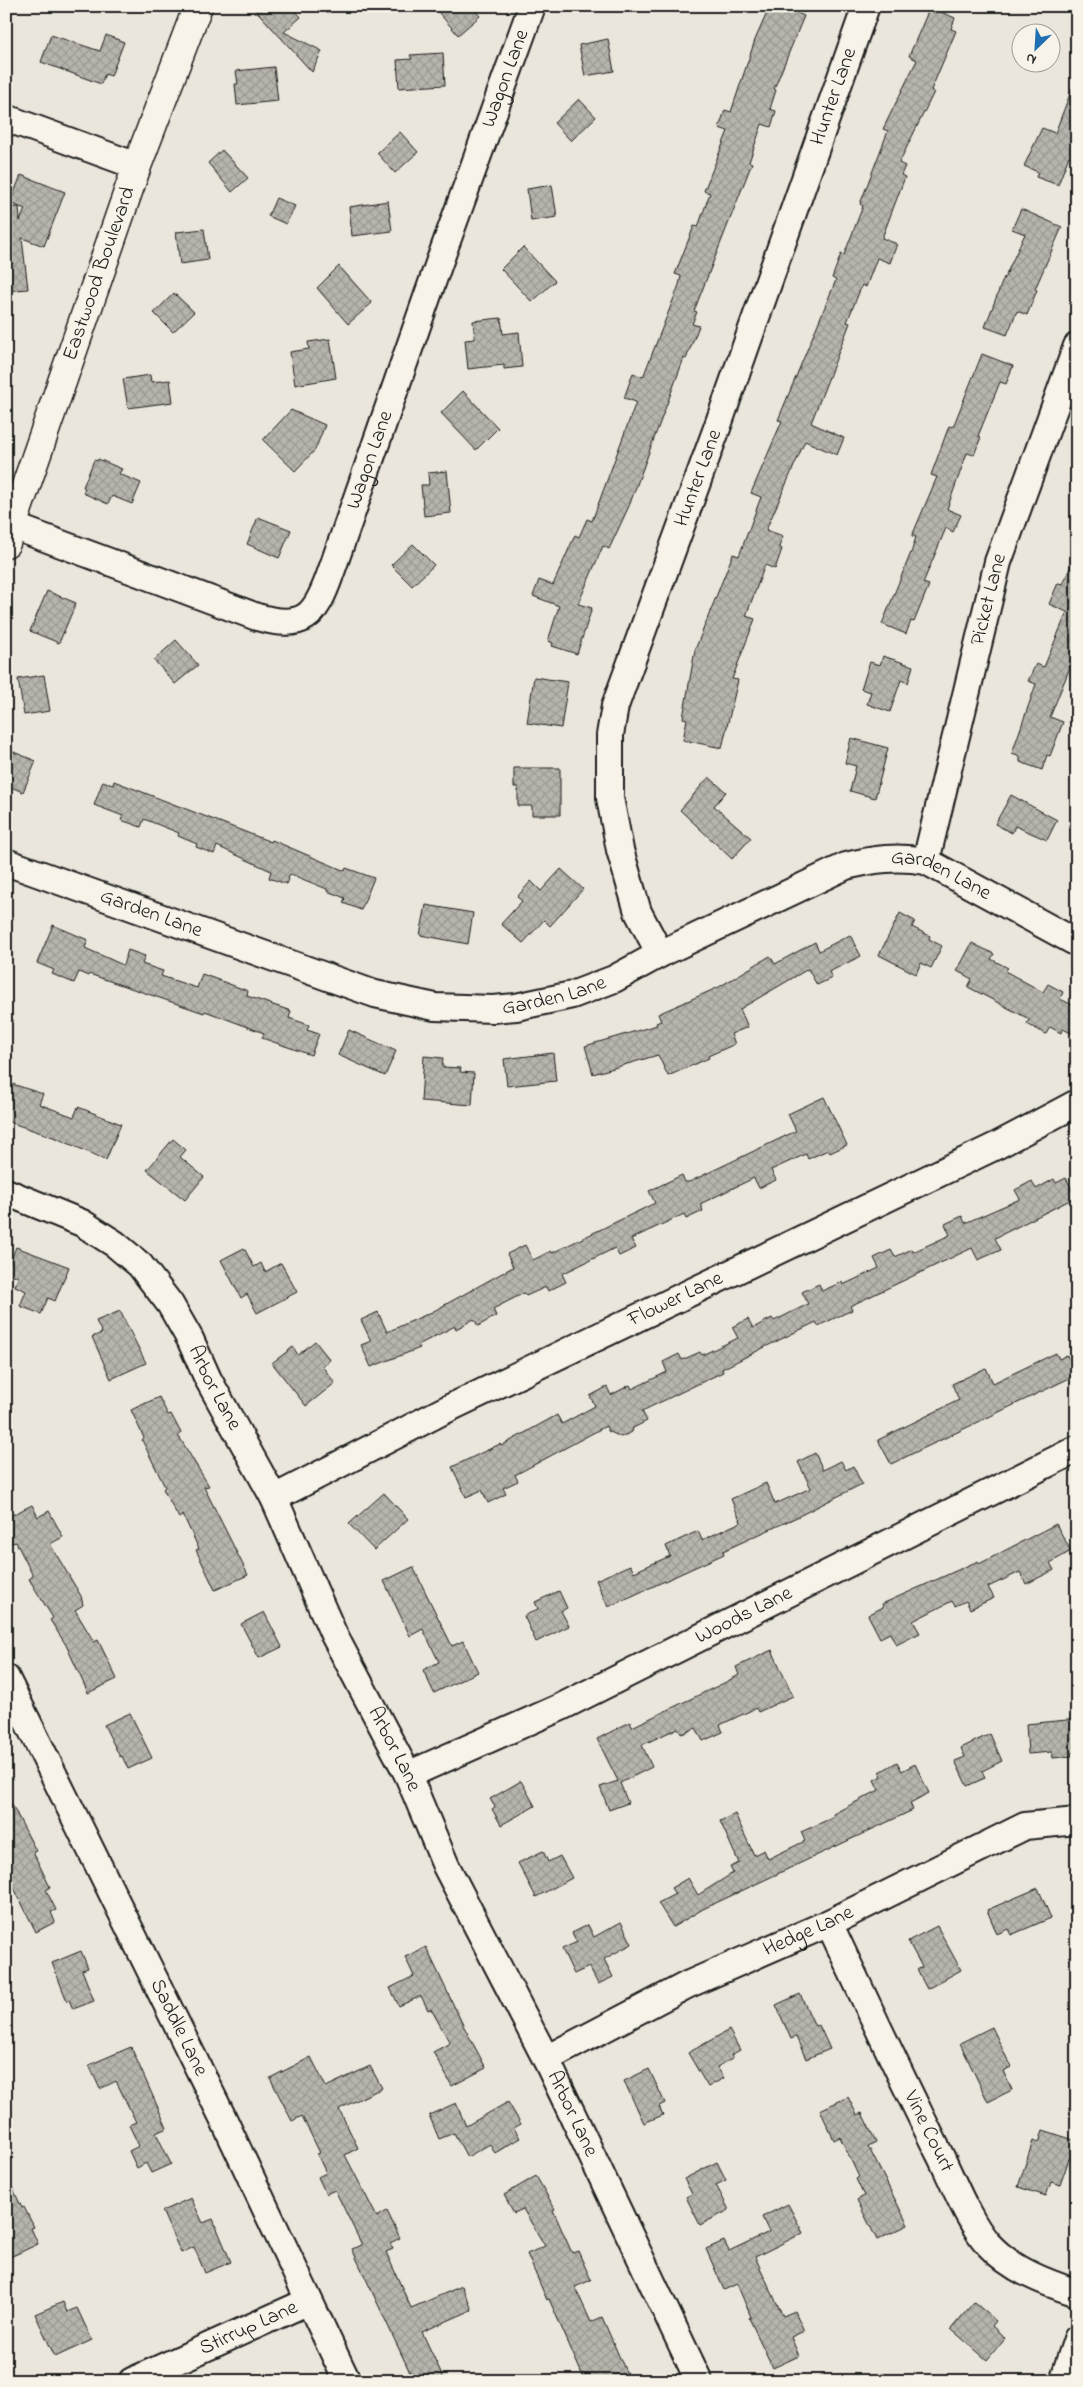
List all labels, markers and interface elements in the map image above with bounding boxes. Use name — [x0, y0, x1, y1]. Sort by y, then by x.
north arrow — [1010, 22, 1060, 72]
street label: Wagon Lane — [474, 25, 537, 132]
street label: Hunter Lane — [803, 43, 865, 149]
text: N — [1022, 47, 1040, 70]
street label: Eastwood Boulevard — [55, 183, 144, 365]
street label: Wagon Lane — [339, 406, 401, 513]
street label: Hunter Lane — [667, 425, 730, 531]
street label: Picket Lane — [963, 548, 1015, 649]
street label: Garden Lane — [891, 844, 997, 909]
street label: Garden Lane — [96, 882, 207, 946]
street label: Garden Lane — [501, 968, 611, 1023]
street label: Flower Lane — [622, 1264, 729, 1336]
street label: Arbor Lane — [180, 1341, 249, 1436]
street label: Woods Lane — [690, 1578, 798, 1652]
street label: Arbor Lane — [360, 1701, 429, 1797]
street label: Hedge Lane — [758, 1898, 860, 1965]
street label: Saddle Lane — [142, 1974, 216, 2082]
street label: Arbor Lane — [539, 2066, 606, 2162]
street label: Vine Court — [895, 2085, 961, 2177]
street label: Stirrup Lane — [195, 2293, 303, 2364]

